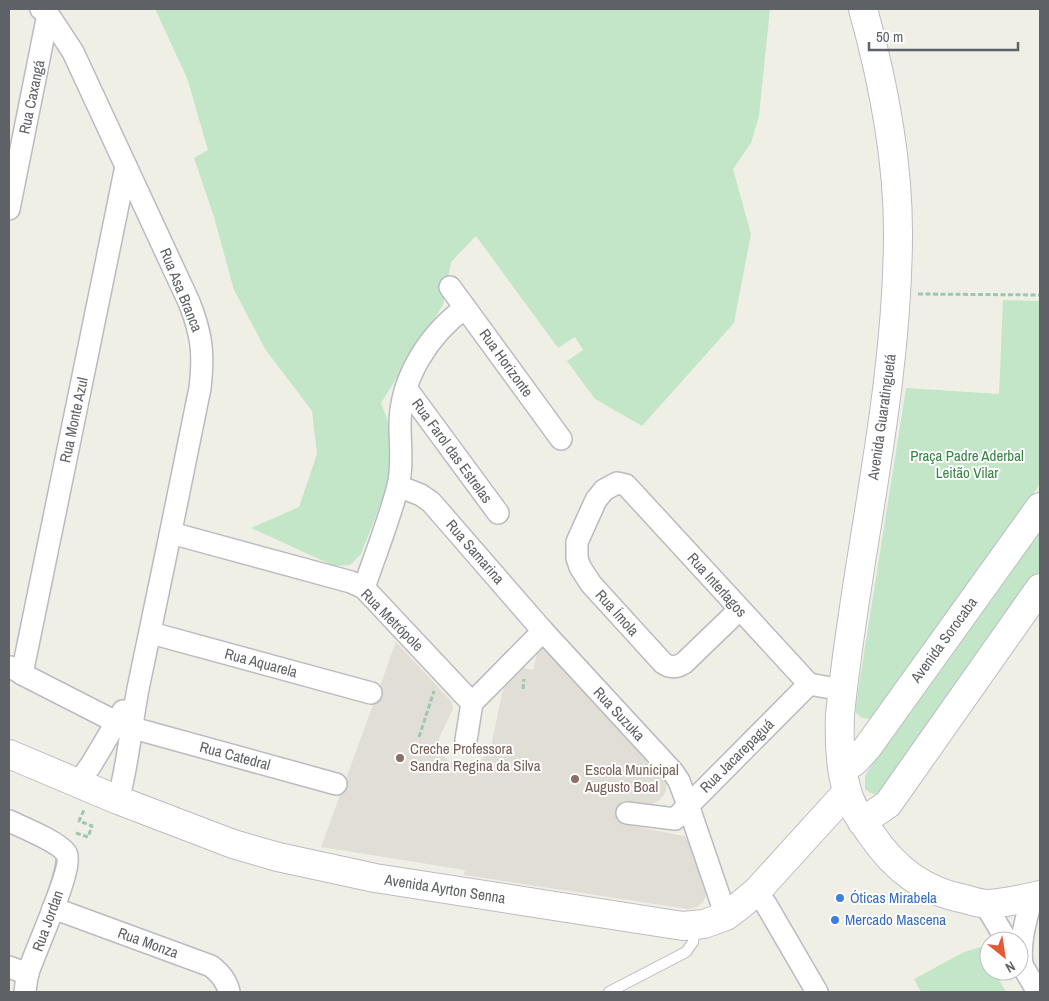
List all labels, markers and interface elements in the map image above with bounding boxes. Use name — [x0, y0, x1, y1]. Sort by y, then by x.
scale bar — [869, 20, 1018, 52]
text: 50 m — [876, 26, 903, 47]
street label: Rua Caxangá — [13, 58, 50, 136]
street label: Rua Asa Branca — [155, 245, 208, 335]
street label: Rua Horizonte — [475, 324, 538, 401]
street label: Avenida Guaratinguetá — [862, 352, 901, 482]
street label: Rua Monte Azul — [54, 375, 93, 465]
street label: Rua Farol das Estrelas — [407, 394, 497, 507]
park label: Praça Padre Aderbal Leitão Vilar — [910, 445, 1024, 483]
street label: Rua Samarina — [441, 515, 509, 589]
street label: Rua Interlagos — [683, 548, 752, 621]
street label: Rua Metrópole — [356, 584, 428, 656]
street label: Rua Ímola — [591, 585, 644, 641]
street label: Avenida Sorocaba — [905, 593, 982, 688]
street label: Rua Aquarela — [222, 643, 300, 682]
street label: Rua Suzuka — [589, 682, 650, 745]
street label: Rua Jacarepaguá — [695, 714, 779, 797]
street label: Rua Catedral — [197, 736, 273, 775]
place label: Creche Professora Sandra Regina da Silva — [410, 738, 541, 776]
marker: Creche Professora Sandra Regina da Silva — [394, 752, 406, 764]
place label: Escola Municipal Augusto Boal — [584, 759, 679, 797]
marker: Escola Municipal Augusto Boal — [569, 773, 581, 785]
street label: Avenida Ayrton Senna — [382, 868, 507, 908]
street label: Rua Jordan — [27, 887, 68, 954]
place label: Óticas Mirabela — [850, 887, 937, 908]
marker: Óticas Mirabela — [834, 892, 846, 904]
place label: Mercado Mascena — [845, 909, 946, 930]
marker: Mercado Mascena — [829, 914, 841, 926]
street label: Rua Monza — [115, 922, 181, 963]
north arrow — [979, 931, 1029, 981]
text: N — [1002, 957, 1019, 977]

